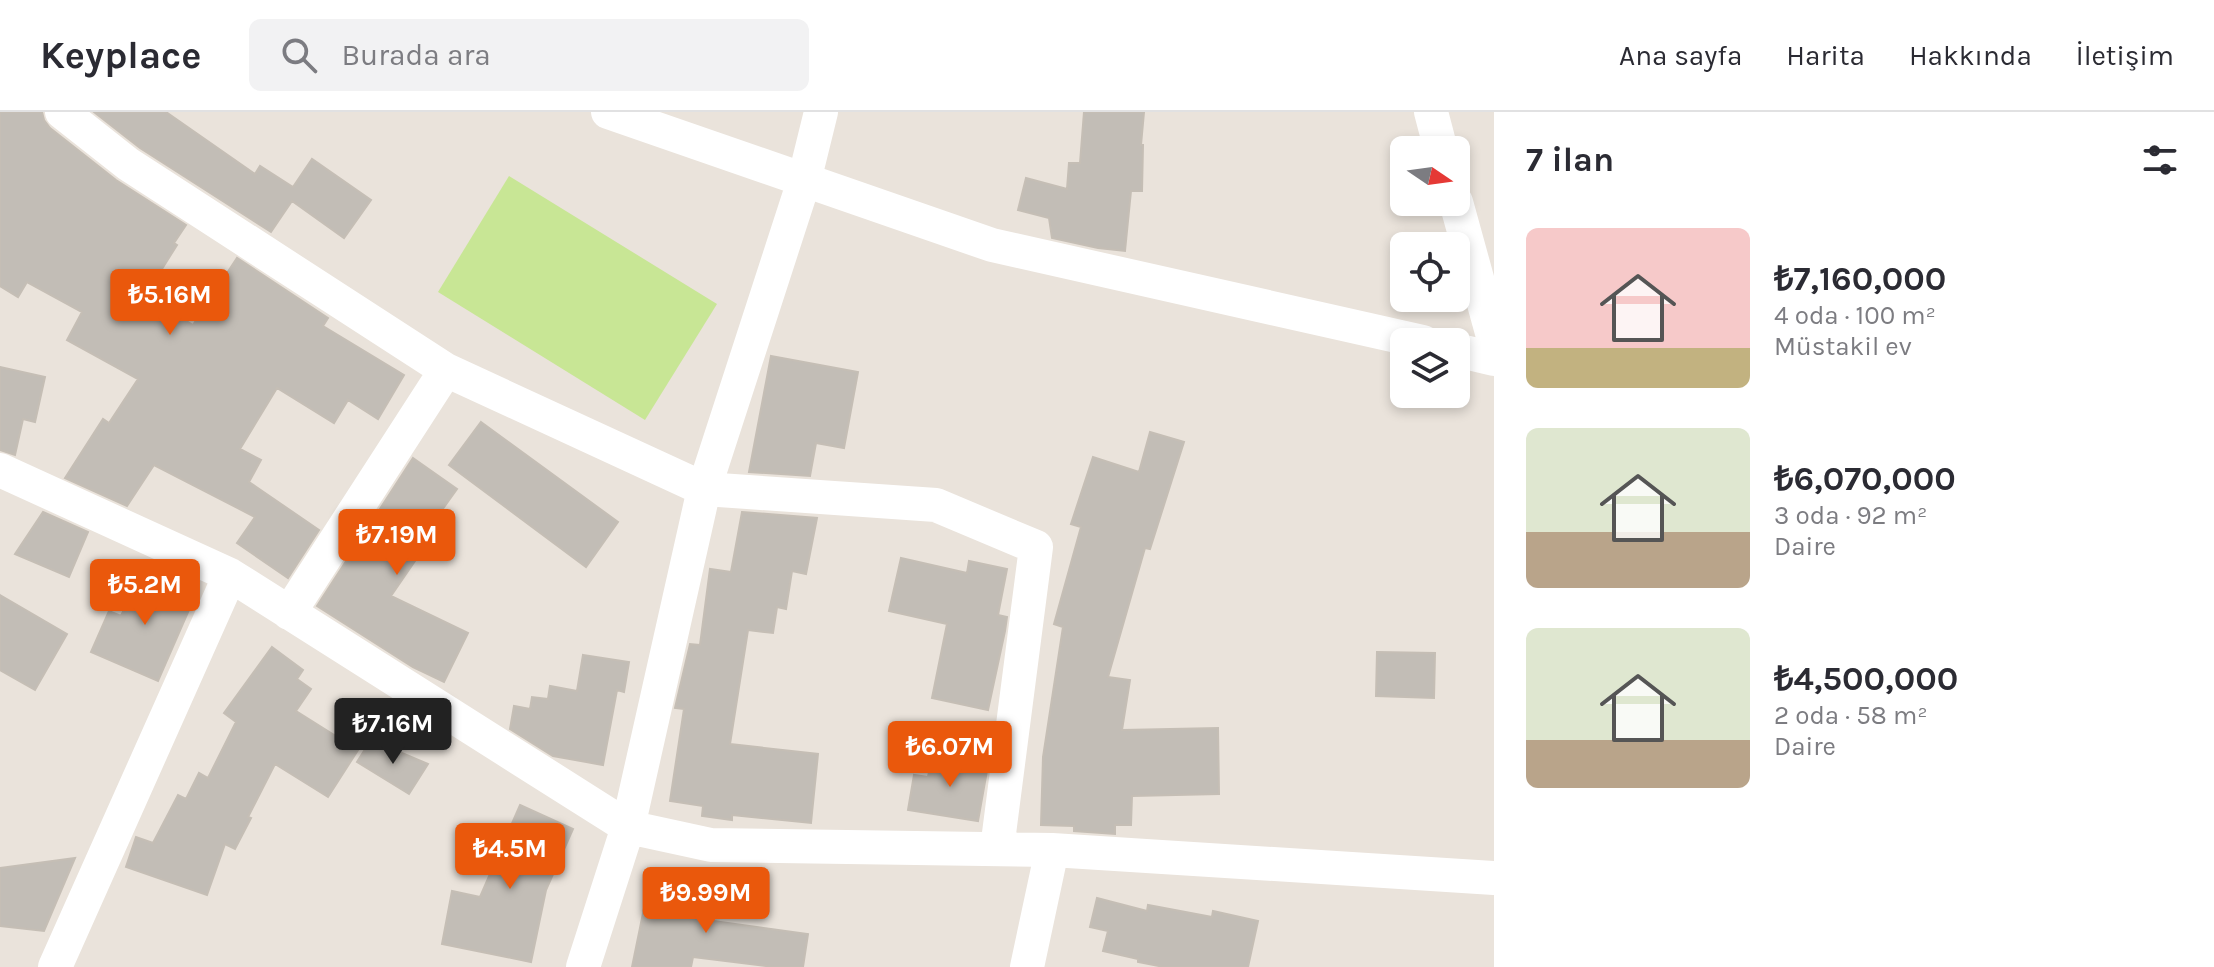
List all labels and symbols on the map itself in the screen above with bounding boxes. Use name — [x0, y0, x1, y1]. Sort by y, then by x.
north arrow — [1390, 136, 1470, 216]
pin: ₺5.16M — [105, 269, 235, 337]
pin: ₺7.19M — [332, 509, 462, 577]
pin: ₺5.2M — [89, 559, 201, 627]
pin: ₺7.16M — [328, 698, 458, 766]
pin: ₺6.07M — [885, 721, 1015, 789]
pin: ₺4.5M — [454, 823, 566, 891]
pin: ₺9.99M — [641, 867, 771, 935]

